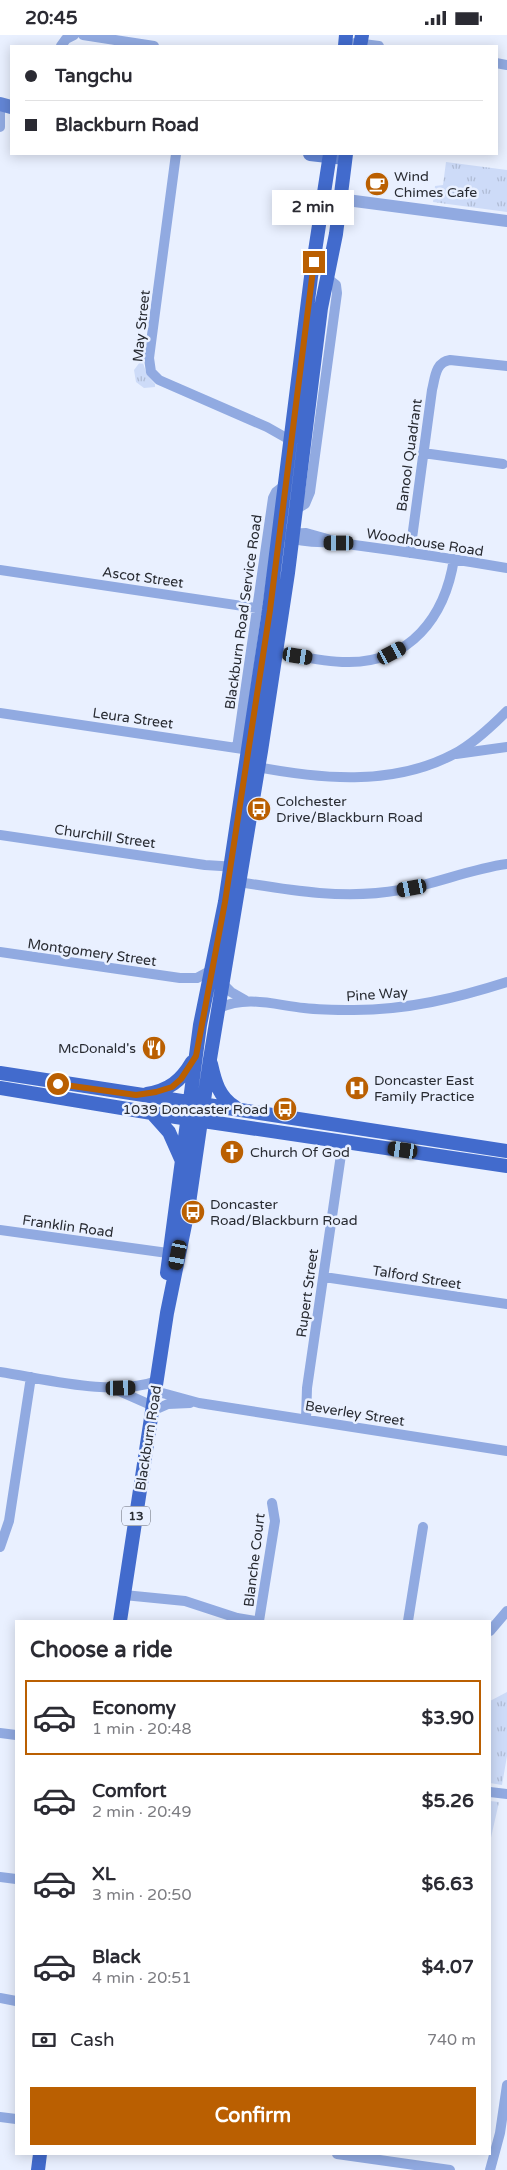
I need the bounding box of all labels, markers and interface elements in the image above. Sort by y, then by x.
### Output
text: 20:45 [25,7,78,29]
text: Tangchu [55,65,132,87]
text: Blackburn Road [55,114,199,136]
place label: Wind Chimes Cafe [394,168,477,201]
cafe icon: Wind Chimes Cafe [364,171,390,197]
callout: 2 min [273,189,355,225]
text: 2 min [292,197,334,217]
route end [303,251,325,273]
street label: May Street [129,288,154,363]
street label: Banool Quadrant [393,397,426,513]
street label: Blackburn Road Service Road [221,513,266,711]
street label: Woodhouse Road [365,525,485,560]
car [324,536,354,551]
street label: Ascot Street [101,563,185,592]
car [375,639,408,667]
car [282,646,313,666]
street label: Leura Street [91,704,175,733]
place label: Colchester Drive/Blackburn Road [276,793,423,826]
bus stop icon: Colchester Drive/Blackburn Road [246,796,272,822]
street label: Churchill Street [53,821,157,852]
car [395,878,428,898]
street label: Montgomery Street [26,935,158,970]
street label: Pine Way [346,984,409,1005]
restaurant icon: McDonald's [141,1035,167,1061]
place label: McDonald's [58,1040,136,1057]
place label: Doncaster East Family Practice [374,1072,475,1105]
route start [47,1073,69,1095]
hospital icon: Doncaster East Family Practice [344,1075,370,1101]
bus stop icon: 1039 Doncaster Road [272,1096,298,1122]
place label: 1039 Doncaster Road [123,1101,268,1118]
church icon: Church Of God [219,1139,245,1165]
car [387,1140,418,1160]
place label: Church Of God [250,1144,350,1161]
place label: Doncaster Road/Blackburn Road [210,1196,358,1229]
bus stop icon: Doncaster Road/Blackburn Road [180,1199,206,1225]
street label: Franklin Road [21,1212,115,1241]
car [167,1239,188,1271]
street label: Rupert Street [293,1247,322,1339]
street label: Talford Street [371,1262,463,1293]
car [105,1380,136,1396]
street label: Blackburn Road [132,1384,165,1492]
street label: Beverley Street [304,1397,407,1430]
road number: 13 [122,1507,150,1525]
street label: Blanche Court [240,1512,269,1608]
text: Choose a ride [30,1637,173,1663]
icon: car [32,1695,77,1740]
text: Economy [92,1697,176,1719]
text: $3.90 [422,1707,474,1729]
text: 1 min · 20:48 [92,1719,191,1739]
icon: car [32,1778,77,1823]
text: Comfort [92,1780,166,1802]
text: $5.26 [422,1790,474,1812]
text: 2 min · 20:49 [92,1802,191,1822]
icon: car [32,1861,77,1906]
text: XL [92,1863,116,1885]
text: $6.63 [422,1873,474,1895]
text: 3 min · 20:50 [92,1885,191,1905]
icon: car [32,1944,77,1989]
text: Black [92,1946,141,1968]
text: $4.07 [422,1956,474,1978]
text: 4 min · 20:51 [92,1968,191,1988]
icon: cash [30,2026,58,2054]
text: Cash [70,2029,115,2051]
text: 740 m [427,2030,476,2050]
button: Confirm [30,2087,476,2145]

